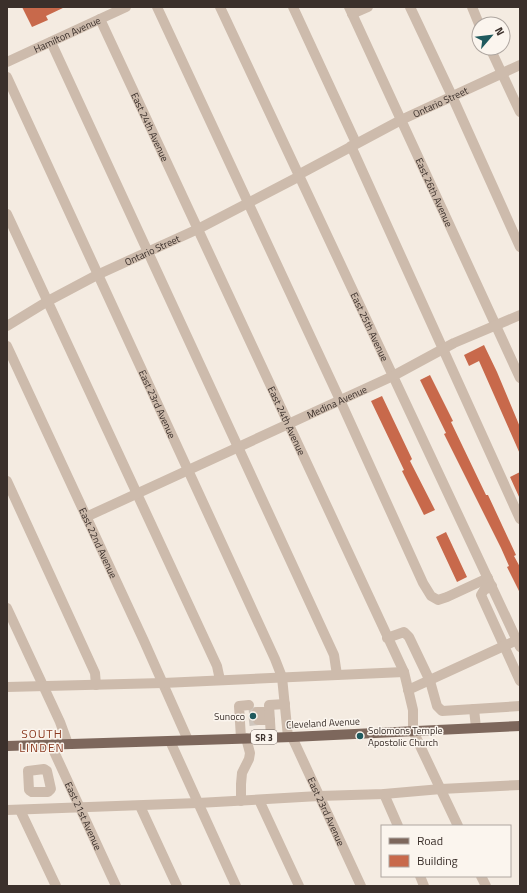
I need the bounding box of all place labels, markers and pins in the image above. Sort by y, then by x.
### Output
place label: Sunoco [214,709,245,724]
marker: Sunoco [248,711,258,721]
place label: Solomons Temple Apostolic Church [368,723,443,750]
marker: Solomons Temple Apostolic Church [355,731,365,741]

